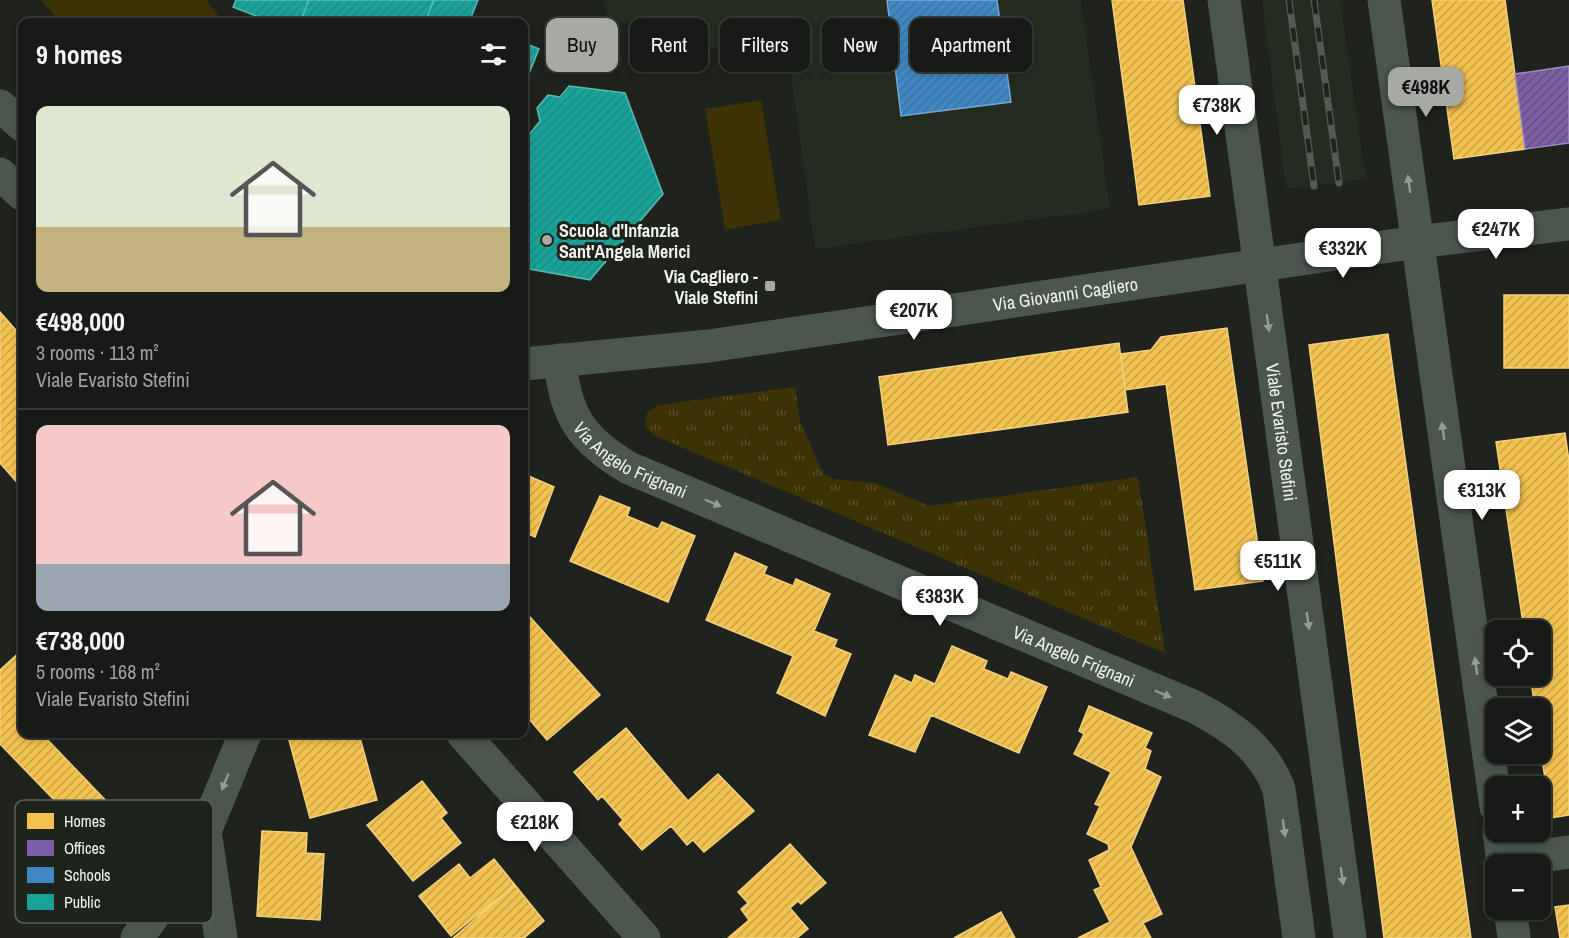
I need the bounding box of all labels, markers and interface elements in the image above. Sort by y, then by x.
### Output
chip: Buy [546,18,618,72]
chip: Rent [630,18,708,72]
chip: Filters [720,18,810,72]
chip: New [822,18,898,72]
chip: Apartment [910,18,1032,72]
text: 9 homes [36,37,123,72]
icon: filters [477,38,510,71]
pin: €498K [1384,67,1468,118]
text: €498K [1402,73,1450,100]
pin: €738K [1175,85,1259,136]
text: €738K [1193,91,1241,118]
icon: home [219,145,327,253]
one-way arrow [1405,175,1414,194]
pin: €247K [1454,209,1538,260]
text: €247K [1472,215,1520,242]
place label: Scuola d'Infanzia Sant'Angela Merici [559,218,690,264]
pin: €332K [1301,228,1385,279]
marker: Scuola d'Infanzia Sant'Angela Merici [540,233,554,247]
text: €332K [1319,234,1367,261]
place label: Via Cagliero - Viale Stefini [664,264,758,310]
street label: Via Giovanni Cagliero [991,271,1139,317]
marker: Via Cagliero - Viale Stefini [763,279,777,293]
pin: €207K [872,290,956,341]
text: €207K [890,296,938,323]
text: €498,000 [36,304,125,339]
one-way arrow [1264,314,1273,333]
text: 3 rooms · 113 m² [36,339,159,366]
street label: Viale Evaristo Stefini [1260,362,1304,502]
text: Viale Evaristo Stefini [36,366,190,393]
street label: Via Angelo Frignani [568,417,691,504]
one-way arrow [1439,422,1448,441]
icon: home [219,464,327,572]
pin: €313K [1440,470,1524,521]
text: €313K [1458,476,1506,503]
one-way arrow [704,498,722,508]
pin: €511K [1236,541,1320,592]
text: €511K [1254,547,1302,574]
pin: €383K [898,576,982,627]
text: €383K [916,582,964,609]
one-way arrow [1303,611,1312,630]
street label: Via Angelo Frignani [1009,619,1139,693]
map controls [1485,620,1551,920]
button: locate [1485,620,1551,686]
text: €738,000 [36,623,125,658]
one-way arrow [1471,656,1480,675]
text: 5 rooms · 168 m² [36,658,160,685]
text: Viale Evaristo Stefini [36,685,190,712]
one-way arrow [1154,690,1172,699]
button: layers [1485,698,1551,764]
one-way arrow [220,774,230,792]
button: + [1485,776,1551,842]
legend [15,800,213,923]
pin: €218K [493,802,577,853]
text: €218K [511,808,559,835]
text: Homes [64,810,106,832]
one-way arrow [1280,818,1289,837]
text: Offices [64,837,105,859]
button: − [1485,854,1551,920]
text: Schools [64,864,111,886]
one-way arrow [1337,867,1346,886]
text: Public [64,891,101,913]

